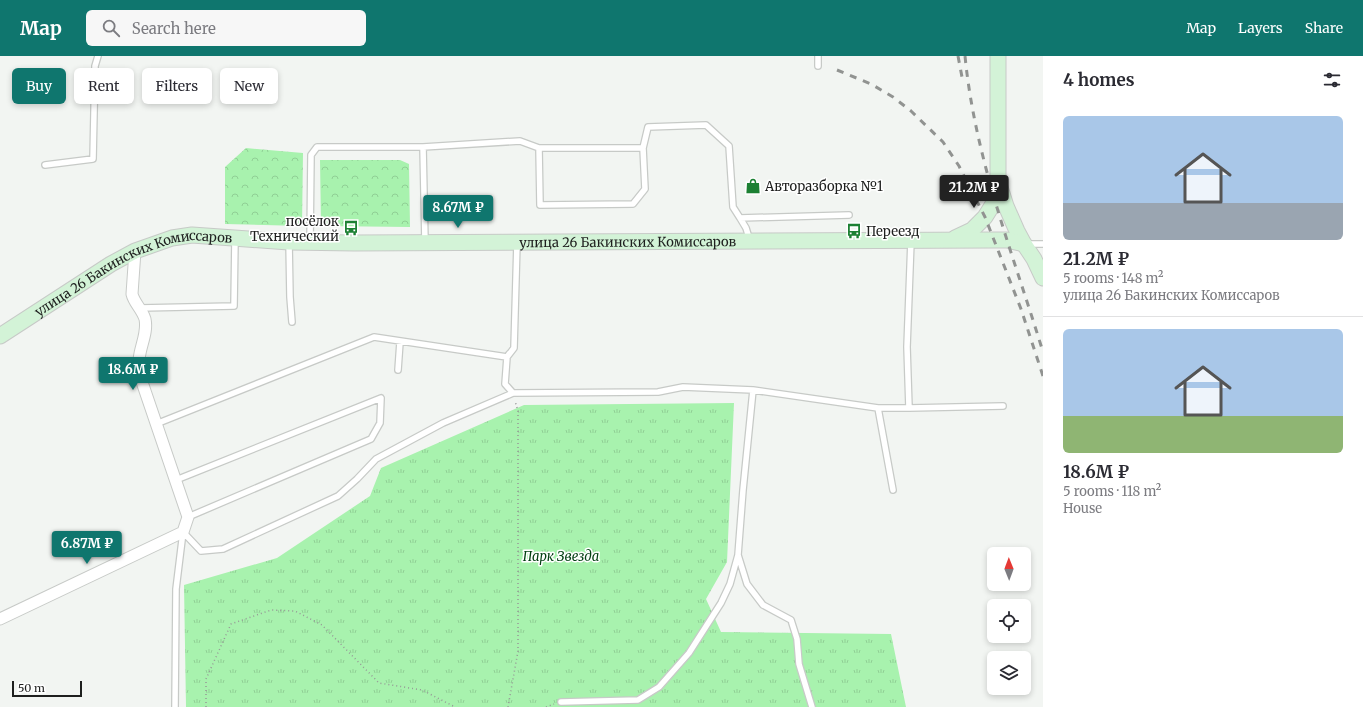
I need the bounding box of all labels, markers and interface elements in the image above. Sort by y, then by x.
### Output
search box [86,10,366,46]
text: Map [20,16,62,40]
icon: search [100,17,122,39]
text: Search here [132,19,216,38]
text: Map [1186,19,1216,37]
text: Layers [1238,19,1283,37]
text: Share [1305,19,1343,37]
chip: Buy [12,68,66,104]
chip: Rent [74,68,134,104]
chip: Filters [142,68,212,104]
chip: New [220,68,278,104]
text: 4 homes [1063,69,1134,91]
icon: filters [1321,69,1343,91]
icon: home [1167,142,1239,214]
pin: 21.2M ₽ [937,175,1011,209]
shop icon: Авторазборка №1 [744,177,762,195]
place label: Авторазборка №1 [764,178,883,195]
text: 21.2M ₽ [949,179,999,196]
pin: 8.67M ₽ [421,195,495,229]
text: 8.67M ₽ [432,199,484,216]
place label: посёлок Технический [250,213,340,245]
bus stop icon: посёлок Технический [342,219,360,237]
bus stop icon: Переезд [845,222,863,240]
place label: Переезд [866,223,920,240]
street label: улица 26 Бакинских Комиссаров [31,227,233,320]
street label: улица 26 Бакинских Комиссаров [519,233,737,251]
text: 21.2M ₽ [1063,248,1129,270]
text: 5 rooms · 148 m² [1063,270,1163,287]
text: улица 26 Бакинских Комиссаров [1063,287,1280,304]
icon: home [1167,355,1239,427]
pin: 18.6M ₽ [96,357,170,391]
text: 18.6M ₽ [108,361,158,378]
text: 18.6M ₽ [1063,461,1129,483]
text: 5 rooms · 118 m² [1063,483,1161,500]
text: House [1063,500,1102,517]
pin: 6.87M ₽ [50,531,124,565]
text: 6.87M ₽ [61,535,113,552]
north arrow [987,547,1031,591]
map controls [987,547,1031,695]
park label: Парк Звезда [523,548,599,565]
button: locate [987,599,1031,643]
button: layers [987,651,1031,695]
scale bar [12,679,82,698]
text: 50 m [18,681,45,695]

